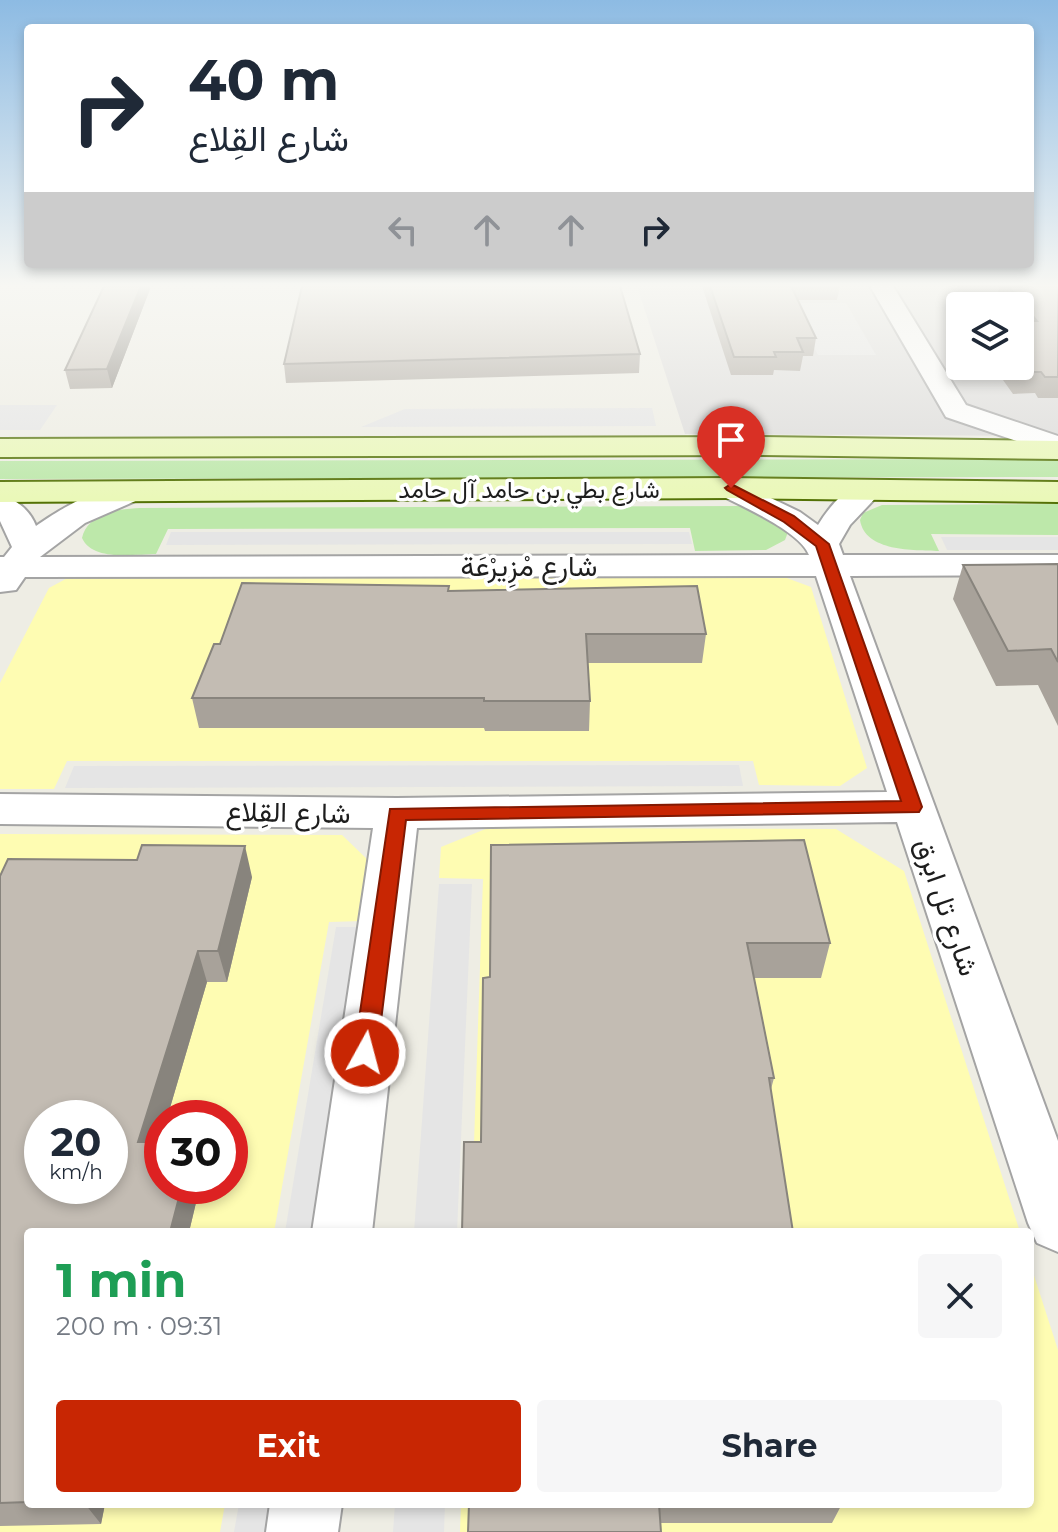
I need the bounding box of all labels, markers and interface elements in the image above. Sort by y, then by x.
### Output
text: 40 m [188,46,339,114]
icon: right [56,56,160,160]
text: شارع القِلاع [188,116,349,160]
icon: left [381,208,425,252]
icon: ahead [465,208,509,252]
icon: ahead [549,208,593,252]
icon: right [633,208,677,252]
map controls [946,292,1034,380]
button: layers [946,292,1034,380]
pin [697,406,765,488]
icon: arrive [709,418,753,462]
street label: شارع بطي بن حامد آل حامد [398,475,660,509]
street label: شارع مْزِيرْعَة [461,549,597,588]
street label: شارع القِلاع [225,794,351,832]
street label: شارع تل ابرق [906,834,986,981]
position arrow [323,1011,407,1095]
speed limit sign: 30 [144,1100,248,1204]
text: 20 [51,1117,101,1166]
text: km/h [49,1160,103,1184]
text: 1 min [56,1251,186,1309]
button: close [918,1254,1002,1338]
text: 200 m · 09:31 [56,1310,222,1342]
button: Exit [56,1400,521,1492]
button: Share [537,1400,1002,1492]

